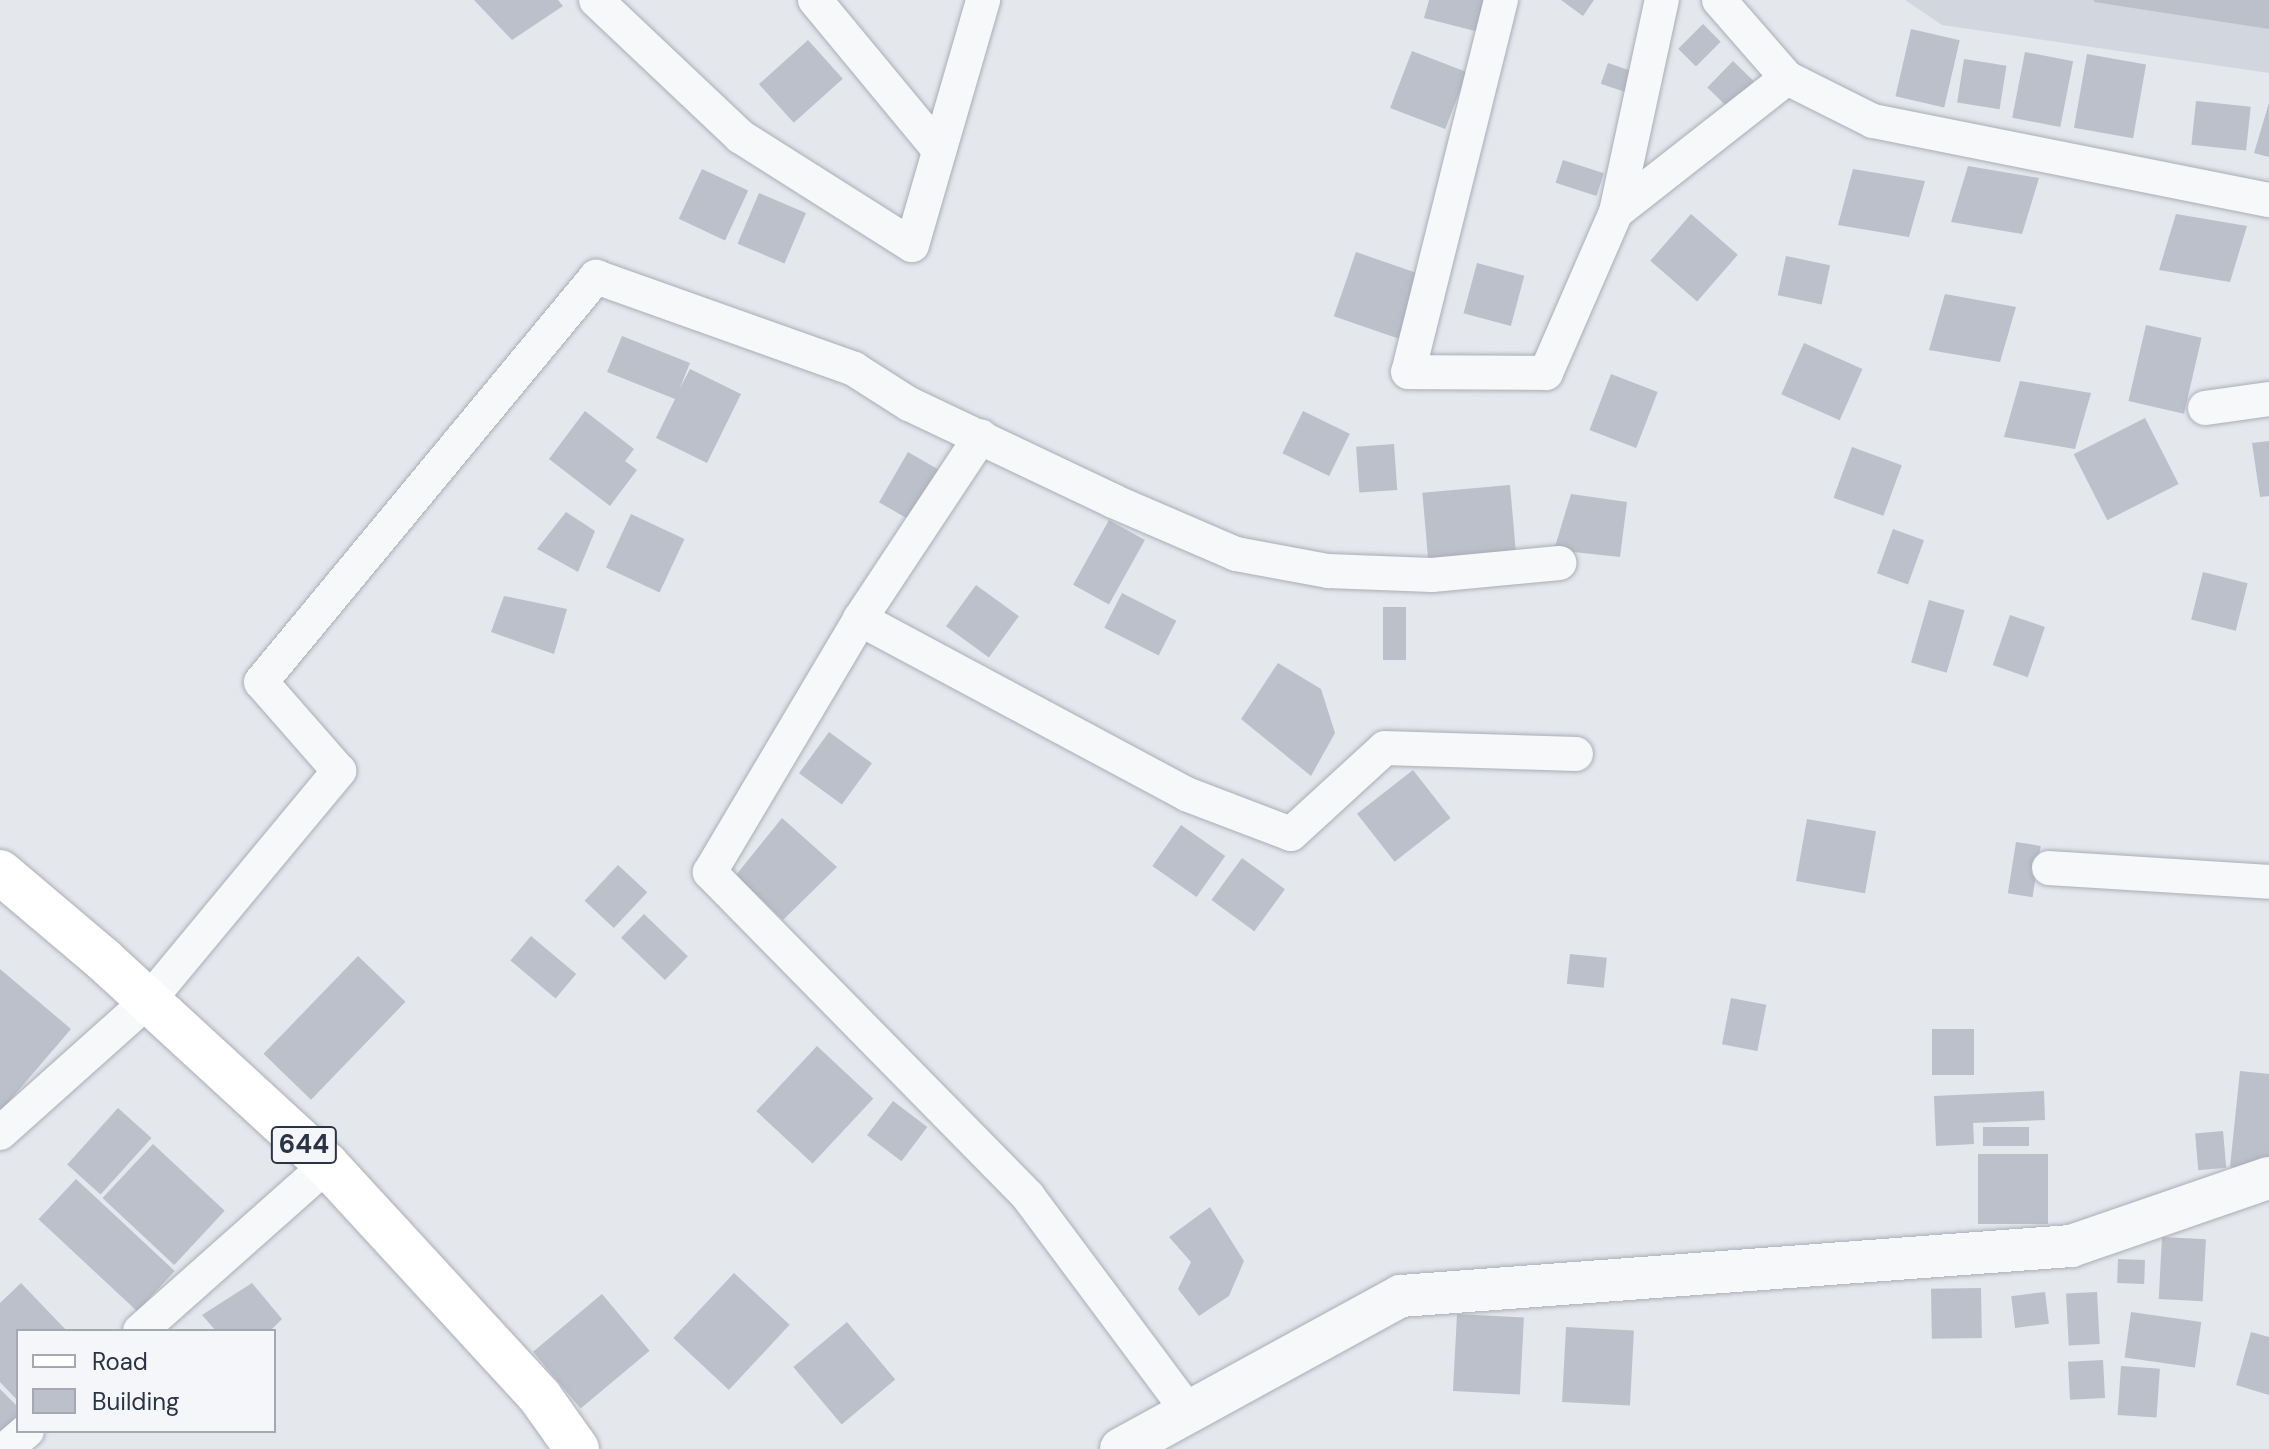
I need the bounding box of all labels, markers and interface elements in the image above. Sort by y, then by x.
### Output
road number: 644 [270,1123,338,1167]
legend [16,1329,276,1433]
text: Road [92,1346,148,1377]
text: Building [92,1386,179,1417]

